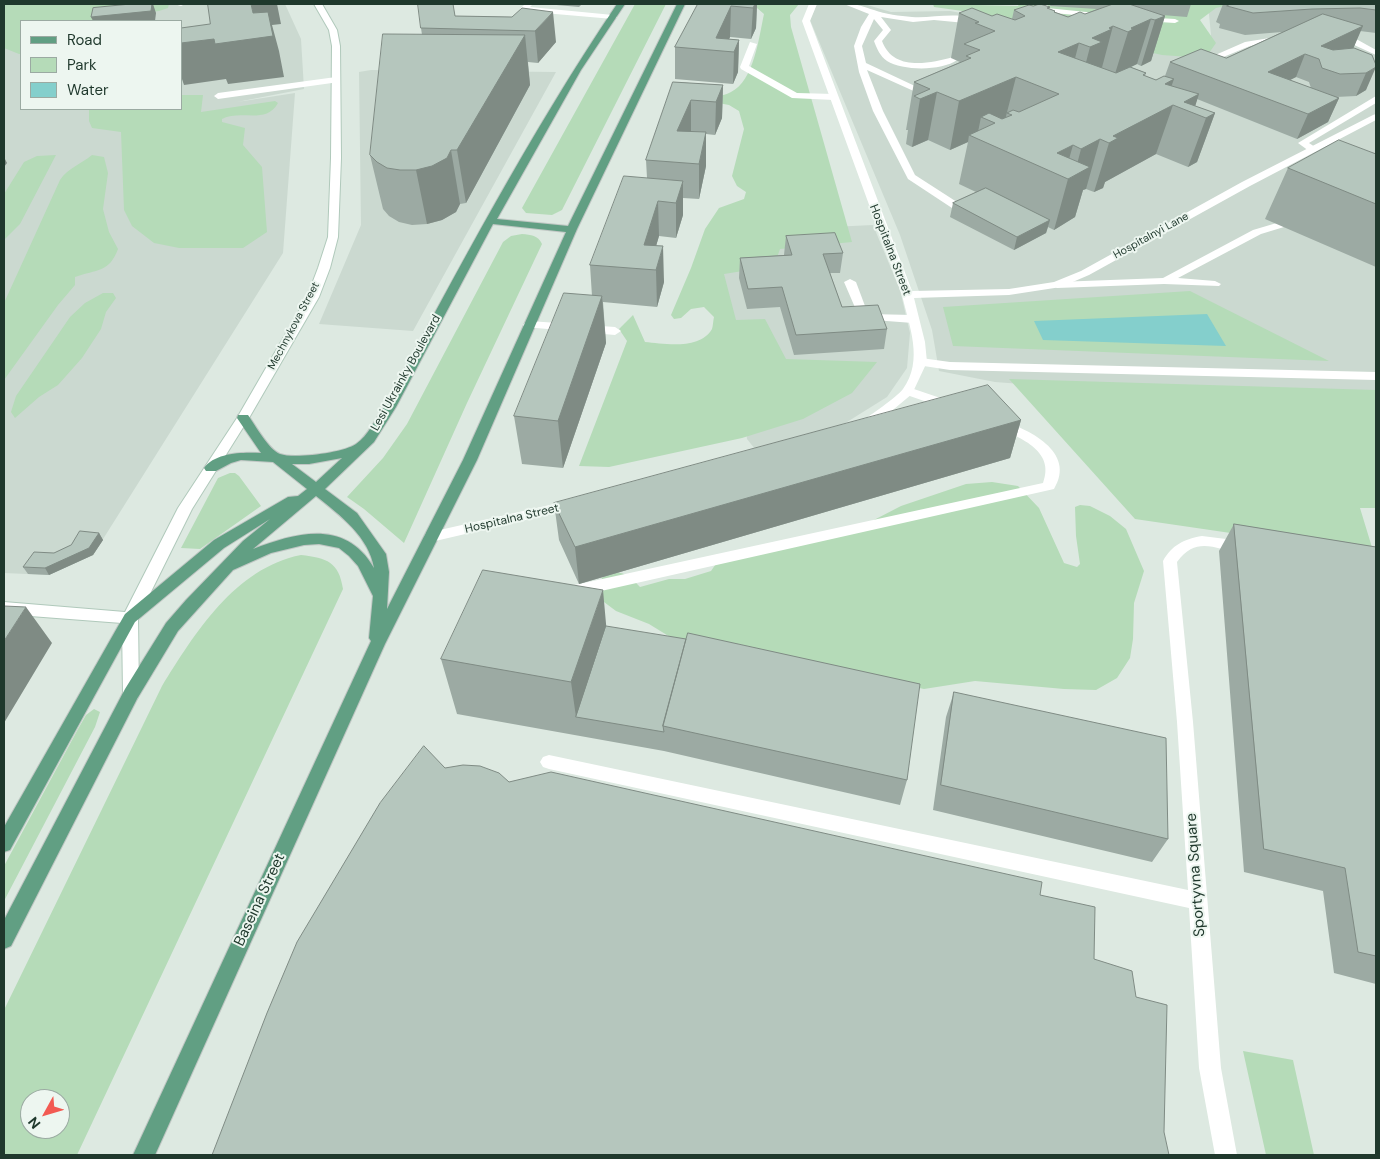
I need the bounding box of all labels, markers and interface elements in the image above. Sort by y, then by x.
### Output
legend [20,20,182,110]
text: Road [67,30,102,50]
text: Park [67,55,97,75]
text: Water [67,80,108,100]
street label: Hospitalna Street [866,203,914,297]
street label: Hospitalnyi Lane [1111,210,1191,262]
street label: Mechnykova Street [265,280,323,372]
street label: Lesi Ukrainky Boulevard [368,313,444,433]
street label: Hospitalna Street [463,501,561,537]
street label: Sportyvna Square [1183,812,1209,938]
street label: Baseina Street [231,851,289,949]
north arrow [20,1089,70,1139]
text: N [24,1113,44,1132]

